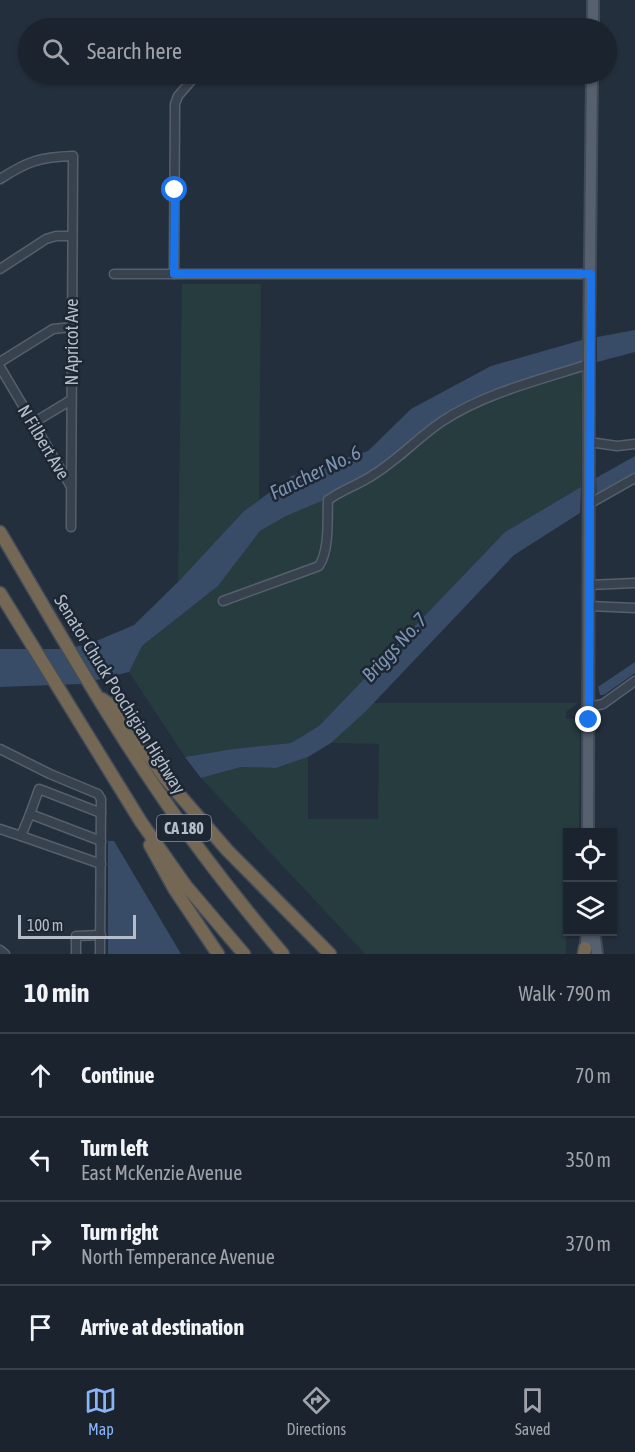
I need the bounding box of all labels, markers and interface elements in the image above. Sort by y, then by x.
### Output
search box [18,18,617,84]
icon: search [39,35,72,68]
text: Search here [87,38,182,64]
route start [161,176,187,202]
street label: N Apricot Ave [61,299,82,385]
street label: N Filbert Ave [14,401,74,483]
water label: Fancher No. 6 [266,440,364,504]
street label: Senator Chuck Poochigian Highway [50,591,190,797]
water label: Briggs No. 7 [357,608,432,686]
route end [575,706,601,732]
road number: CA 180 [157,815,211,841]
map controls [563,828,617,936]
button: locate [563,828,617,882]
button: layers [563,882,617,936]
scale bar [18,912,136,940]
text: 100 m [27,916,63,934]
text: 10 min [24,978,89,1008]
text: Walk · 790 m [519,982,611,1005]
icon: ahead [24,1059,57,1092]
text: Continue [81,1062,155,1088]
text: 70 m [575,1064,611,1087]
text: Turn left [81,1135,148,1161]
icon: left [24,1143,57,1176]
text: 350 m [566,1148,611,1171]
text: East McKenzie Avenue [81,1161,242,1184]
text: Turn right [81,1219,158,1245]
icon: right [24,1227,57,1260]
text: 370 m [566,1232,611,1255]
text: North Temperance Avenue [81,1245,275,1268]
icon: arrive [24,1311,57,1344]
text: Arrive at destination [81,1314,244,1340]
tab: Map [84,1384,117,1438]
tab: Directions [286,1384,346,1438]
tab: Saved [515,1384,550,1438]

